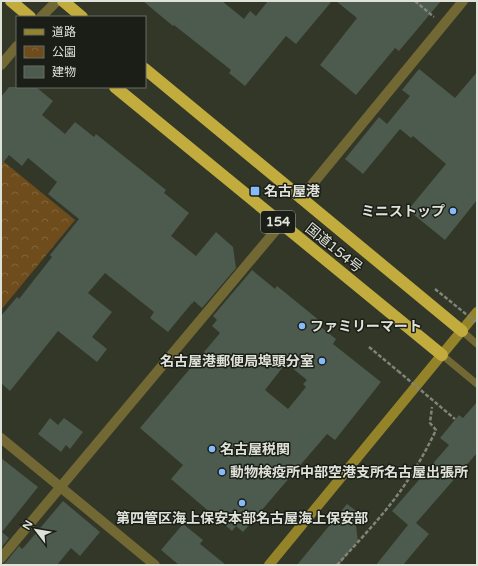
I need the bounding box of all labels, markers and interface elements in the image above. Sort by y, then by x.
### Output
legend [16,16,146,88]
text: 道路 [52,25,76,39]
text: 公園 [52,45,76,59]
text: 建物 [52,65,76,79]
place label: 名古屋港 [264,183,320,200]
marker: 名古屋港 [249,185,261,197]
place label: ミニストップ [361,203,445,220]
marker: ミニストップ [448,206,458,216]
road number: 154 [261,211,295,233]
street label: 国道154号 [302,220,366,276]
place label: ファミリーマート [310,318,422,335]
marker: ファミリーマート [297,321,307,331]
place label: 名古屋港郵便局埠頭分室 [160,353,314,370]
marker: 名古屋港郵便局埠頭分室 [317,356,327,366]
place label: 名古屋税関 [220,441,290,458]
marker: 名古屋税関 [207,444,217,454]
place label: 動物検疫所中部空港支所名古屋出張所 [230,464,468,481]
marker: 動物検疫所中部空港支所名古屋出張所 [217,467,227,477]
marker: 第四管区海上保安本部名古屋海上保安部 [237,498,247,508]
north arrow [16,510,56,550]
place label: 第四管区海上保安本部名古屋海上保安部 [116,510,368,527]
text: N [20,518,36,532]

